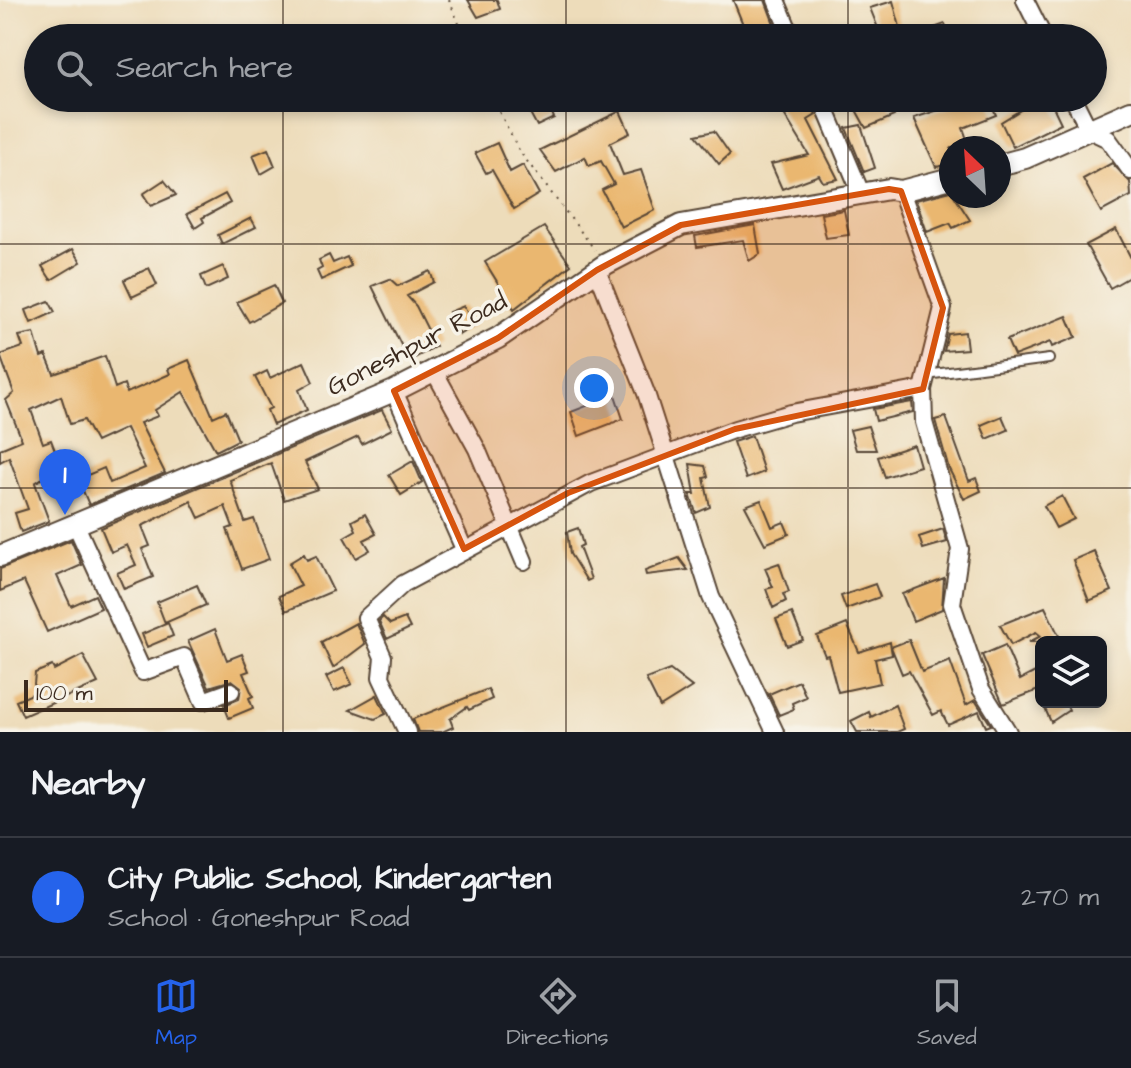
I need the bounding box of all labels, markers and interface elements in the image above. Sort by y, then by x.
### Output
search box [24,24,1107,112]
icon: search [52,46,96,90]
text: Search here [116,47,293,89]
north arrow [939,136,1011,208]
street label: Goneshpur Road [321,283,513,405]
your location [574,368,614,408]
pin: 1 [39,449,91,515]
map controls [1035,636,1107,708]
button: layers [1035,636,1107,708]
scale bar [24,676,228,712]
text: 100 m [36,678,93,709]
text: Nearby [32,760,146,808]
text: City Public School, Kindergarten [108,858,551,900]
text: 1 [56,879,60,915]
text: 270 m [1021,879,1099,915]
text: School · Goneshpur Road [108,900,410,936]
tab: Map [154,974,198,1053]
tab: Directions [506,974,609,1053]
tab: Saved [917,974,977,1053]

